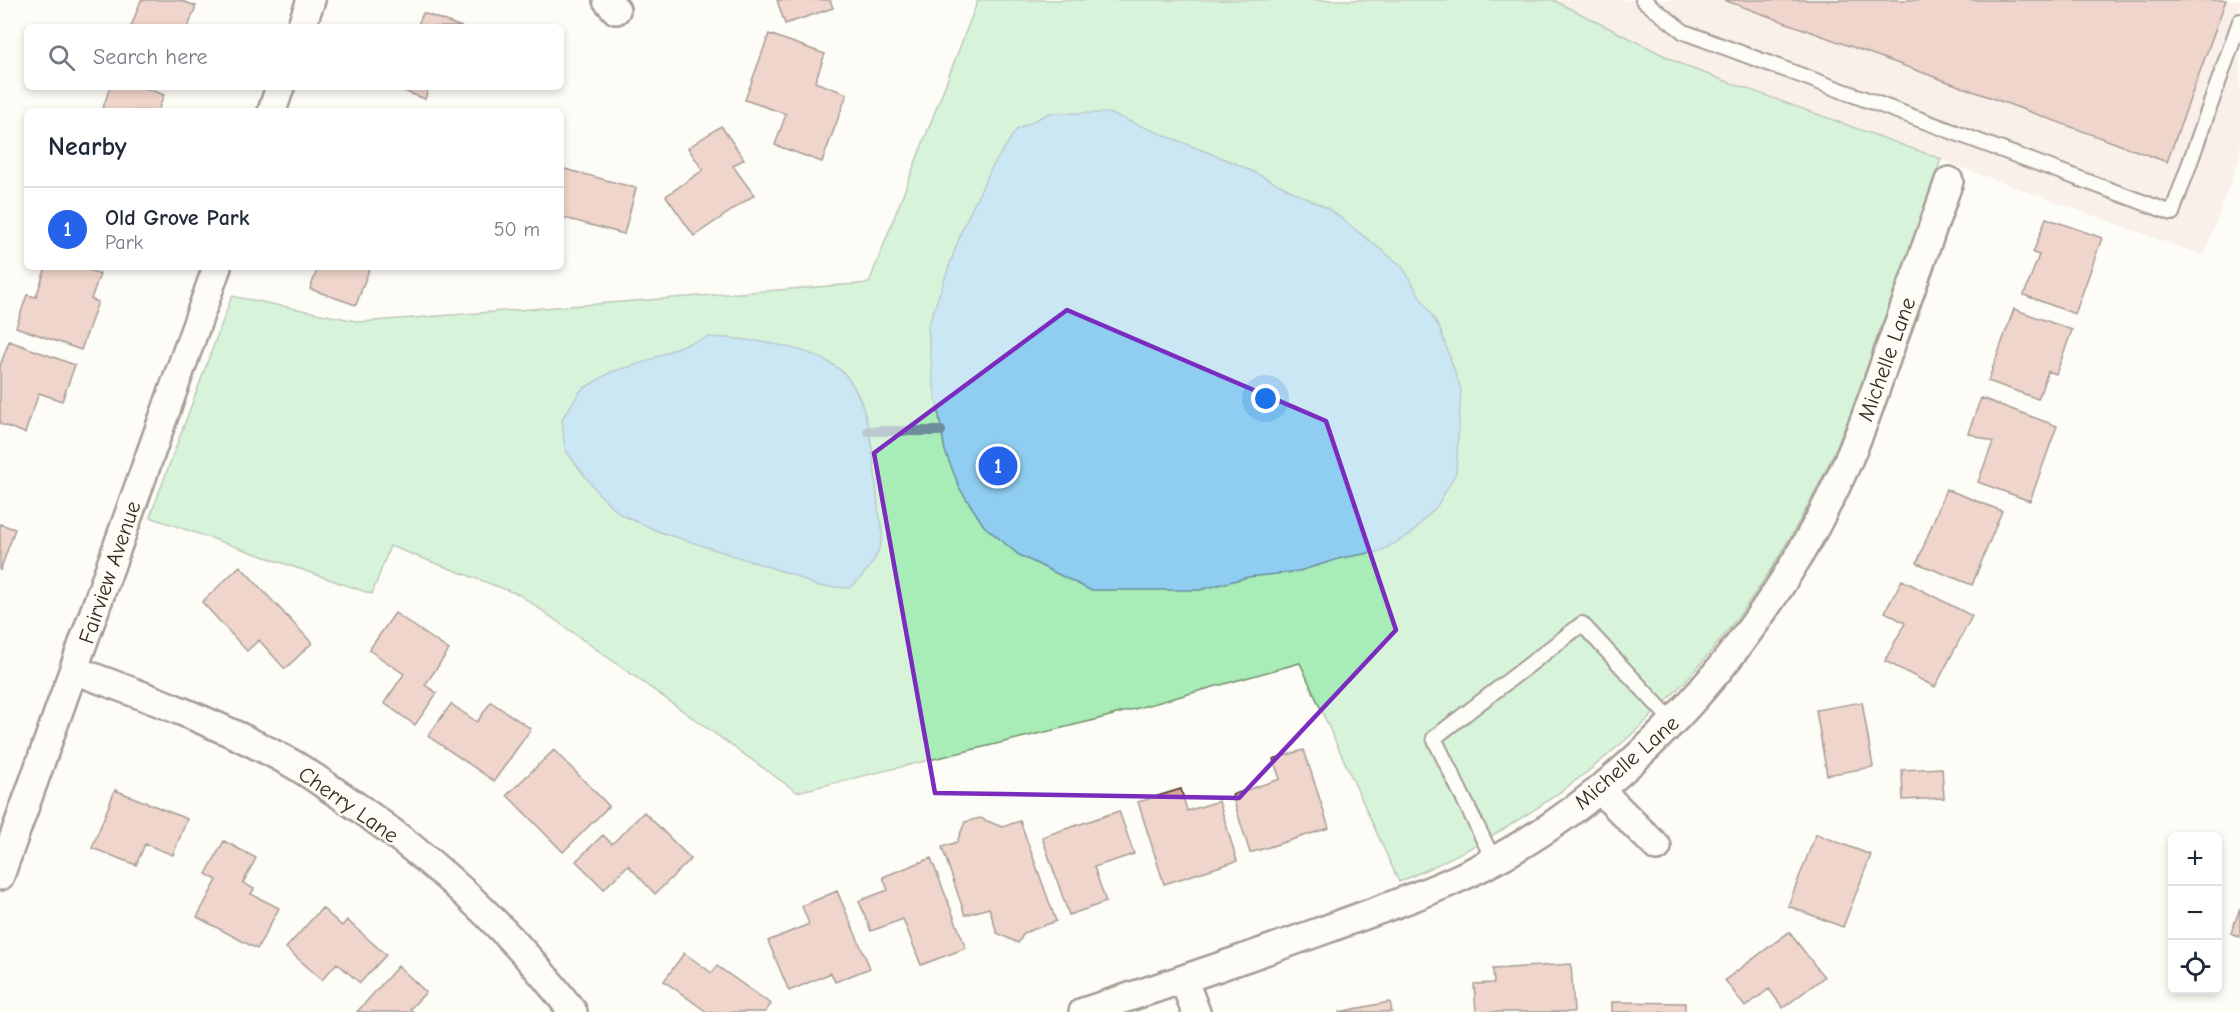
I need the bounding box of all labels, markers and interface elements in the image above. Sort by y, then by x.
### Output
search box [24,24,564,90]
icon: search [45,41,78,74]
text: Search here [93,44,208,70]
text: Nearby [48,132,127,162]
text: Old Grove Park [105,205,249,231]
text: 1 [64,218,71,241]
text: 50 m [494,218,540,241]
text: Park [105,231,143,254]
street label: Michelle Lane [1852,294,1921,425]
your location [1251,384,1280,413]
pin: 1 [978,444,1018,488]
street label: Fairview Avenue [73,498,147,647]
street label: Michelle Lane [1569,710,1684,815]
street label: Cherry Lane [293,761,403,849]
map controls [2168,832,2222,994]
button: + [2168,832,2222,886]
button: − [2168,886,2222,940]
button: locate [2168,940,2222,994]

